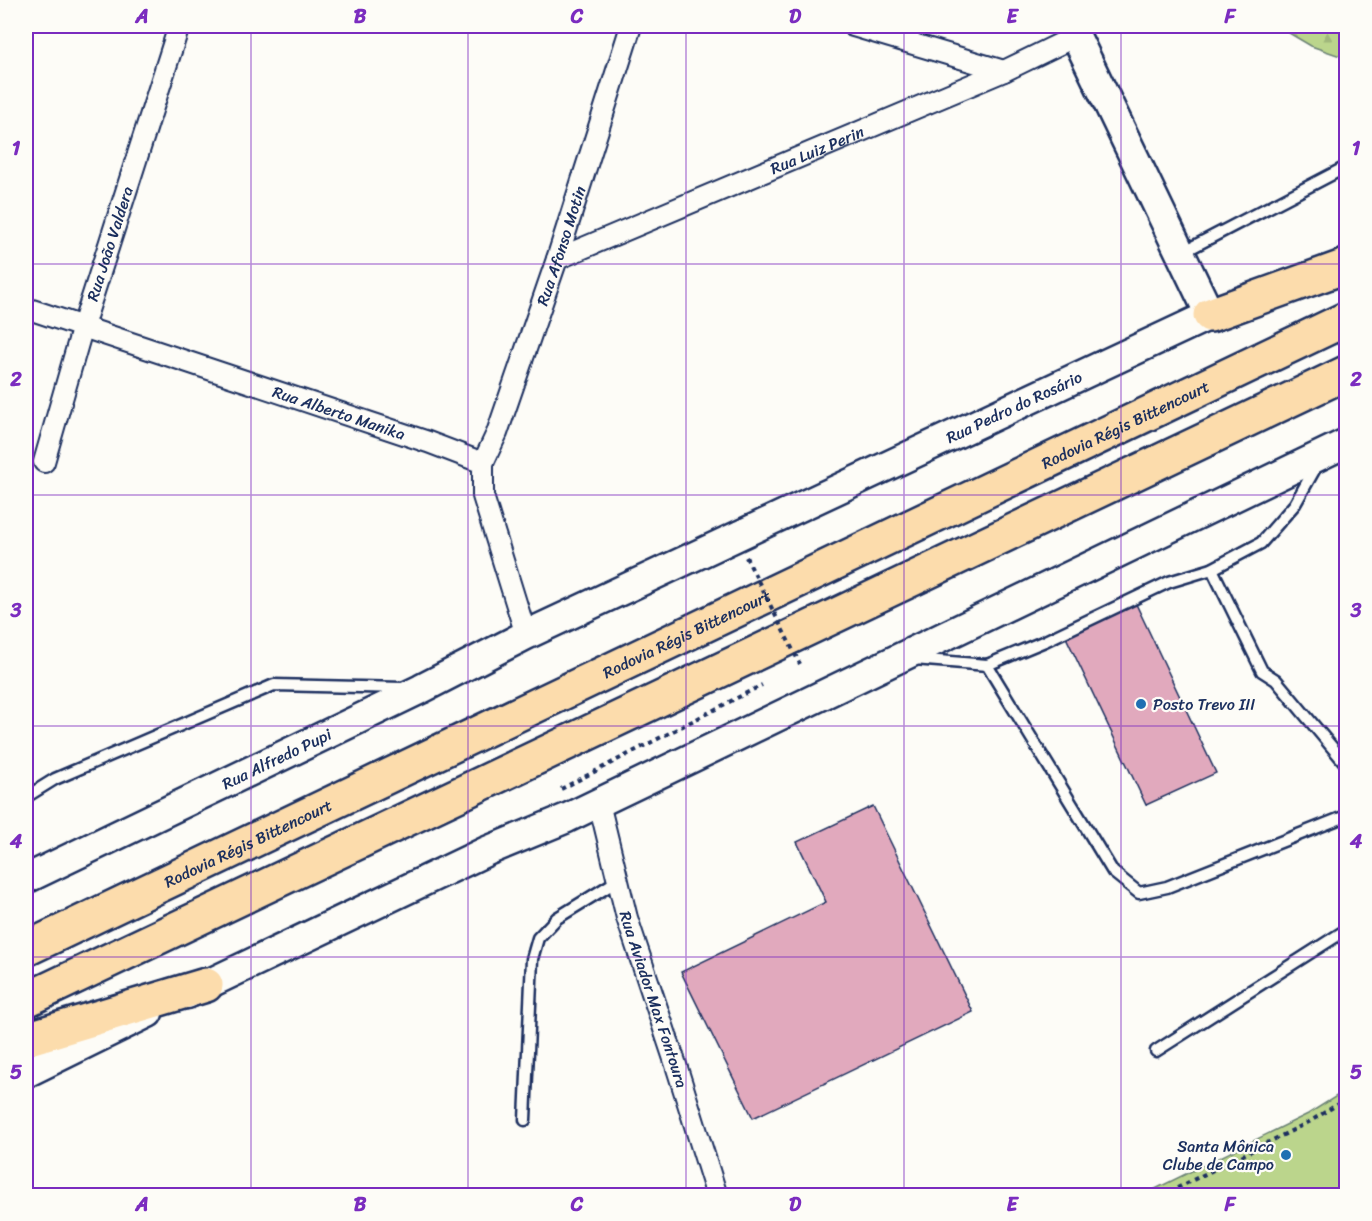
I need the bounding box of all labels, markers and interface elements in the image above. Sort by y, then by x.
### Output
text: A [134,0,149,34]
text: B [354,0,367,34]
text: C [570,0,584,34]
text: D [789,0,802,34]
text: E [1006,0,1019,34]
text: F [1224,0,1237,34]
street label: Rua Luiz Perin [766,117,869,183]
text: 1 [12,131,21,166]
text: 1 [1352,131,1361,166]
street label: Rua Afonso Motin [528,182,594,310]
street label: Rua João Valdera [78,183,142,305]
text: 2 [9,362,22,397]
text: 2 [1349,362,1362,397]
street label: Rua Pedro do Rosário [941,363,1087,452]
street label: Rodovia Régis Bittencourt [1036,372,1215,477]
street label: Rua Alberto Manika [269,377,409,448]
street label: Rodovia Régis Bittencourt [598,582,776,687]
text: 3 [10,593,22,628]
text: 3 [1350,593,1362,628]
place label: Posto Trevo III [1153,690,1255,719]
marker: Posto Trevo III [1134,697,1148,711]
street label: Rua Alfredo Pupi [217,720,337,798]
street label: Rodovia Régis Bittencourt [159,791,337,896]
text: 4 [9,824,23,859]
text: 4 [1349,824,1363,859]
street label: Rua Aviador Max Fontoura [611,908,696,1092]
text: 5 [10,1055,22,1090]
text: 5 [1350,1055,1362,1090]
place label: Santa Mônica Clube de Campo [1163,1132,1274,1179]
marker: Santa Mônica Clube de Campo [1279,1148,1293,1162]
text: A [134,1187,149,1221]
text: B [354,1187,367,1221]
text: C [570,1187,584,1221]
text: D [789,1187,802,1221]
text: E [1006,1187,1019,1221]
text: F [1224,1187,1237,1221]

